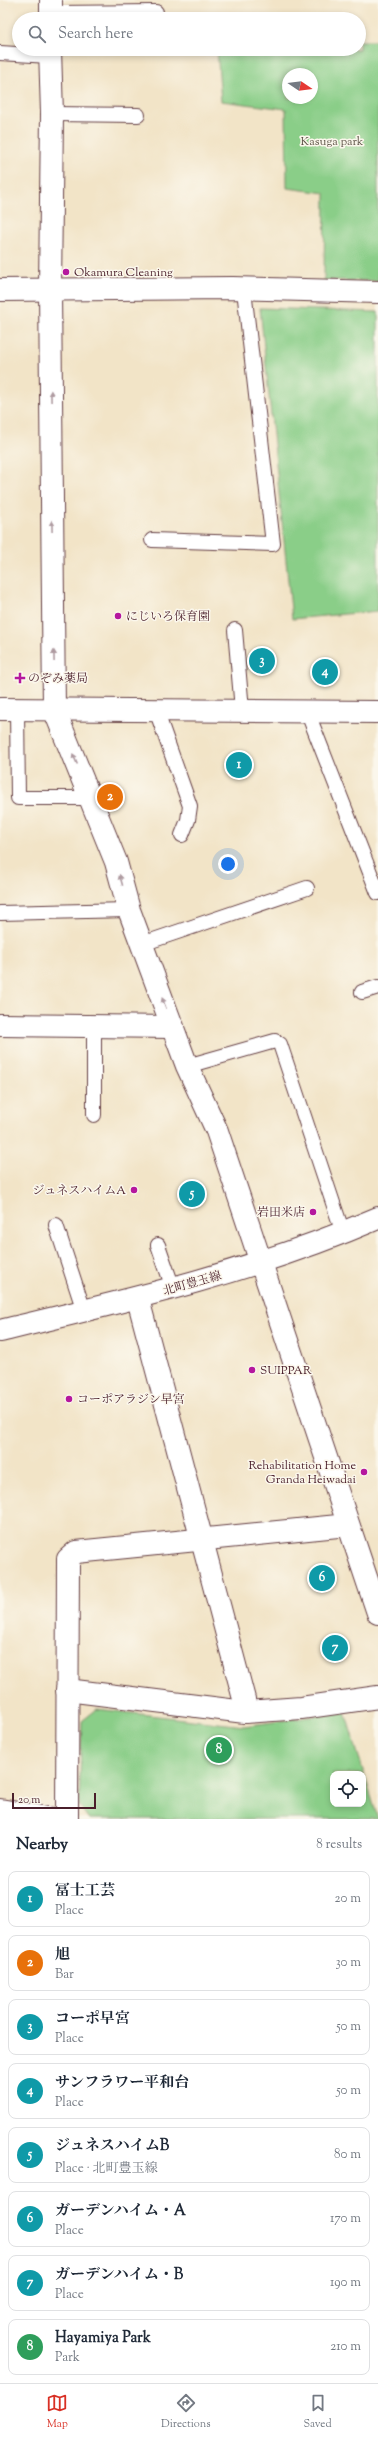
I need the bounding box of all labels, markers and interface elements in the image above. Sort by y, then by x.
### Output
search box [12,12,366,56]
icon: search [26,23,48,45]
text: Search here [58,24,133,45]
north arrow [282,68,318,104]
park label: Kasuga park [301,133,364,151]
place label: Okamura Cleaning [74,264,173,282]
marker: Okamura Cleaning [61,267,71,277]
one-way arrow [48,389,54,402]
one-way arrow [49,519,55,532]
place label: にじいろ保育園 [126,608,210,626]
marker: にじいろ保育園 [113,611,123,621]
pin: 3 [249,646,275,676]
one-way arrow [51,649,57,662]
pin: 4 [312,657,338,687]
place label: のぞみ薬局 [28,670,88,688]
marker: のぞみ薬局 [15,673,25,683]
pin: 1 [226,750,252,780]
one-way arrow [72,752,78,764]
pin: 2 [97,782,123,812]
your location [218,854,238,874]
one-way arrow [118,874,124,886]
one-way arrow [160,997,166,1009]
pin: 5 [179,1179,205,1209]
place label: ジュネスハイムA [32,1182,126,1200]
marker: ジュネスハイムA [129,1185,139,1195]
place label: 岩田米店 [257,1204,305,1222]
marker: 岩田米店 [308,1207,318,1217]
street label: 北町豊玉線 [161,1267,224,1301]
place label: SUIPPAR [260,1362,312,1380]
marker: SUIPPAR [247,1365,257,1375]
place label: コーポアラジン早宮 [77,1391,185,1409]
marker: コーポアラジン早宮 [64,1394,74,1404]
place label: Rehabilitation Home Granda Heiwadai [248,1457,357,1489]
marker: Rehabilitation Home Granda Heiwadai [359,1467,369,1477]
pin: 6 [309,1563,335,1593]
pin: 7 [322,1633,348,1663]
pin: 8 [206,1735,232,1765]
map controls [330,1771,366,1807]
button: locate [330,1771,366,1807]
scale bar [12,1791,96,1810]
text: 20 m [18,1792,40,1808]
text: Nearby [16,1833,68,1857]
text: 8 results [316,1836,362,1854]
text: 冨士工芸 [55,1881,115,1902]
text: 1 [28,1890,32,1908]
text: 20 m [335,1890,361,1908]
text: Place [55,1902,84,1920]
text: 旭 [55,1945,70,1966]
text: 2 [27,1954,33,1972]
text: 30 m [335,1954,361,1972]
text: Bar [55,1966,74,1984]
text: コーポ早宮 [55,2009,130,2030]
text: 3 [27,2018,33,2036]
text: 50 m [336,2018,361,2036]
text: Place [55,2030,84,2048]
text: サンフラワー平和台 [55,2073,189,2094]
text: 4 [27,2082,33,2100]
text: 50 m [336,2082,361,2100]
text: Place [55,2094,84,2112]
text: ジュネスハイムB [55,2136,169,2157]
text: 5 [28,2146,32,2164]
text: 80 m [334,2146,361,2164]
text: Place · 北町豊玉線 [55,2160,158,2178]
text: ガーデンハイム・A [55,2201,186,2222]
text: 6 [27,2210,33,2228]
text: 170 m [330,2210,361,2228]
text: Place [55,2222,84,2240]
text: ガーデンハイム・B [55,2265,183,2286]
text: 7 [27,2274,33,2292]
text: 190 m [330,2274,361,2292]
text: Place [55,2286,84,2304]
text: Hayamiya Park [55,2328,151,2349]
text: 8 [27,2338,33,2356]
text: 210 m [330,2338,361,2356]
text: Park [55,2349,80,2367]
tab: Map [46,2392,68,2432]
tab: Directions [161,2392,211,2432]
tab: Saved [303,2392,332,2432]

